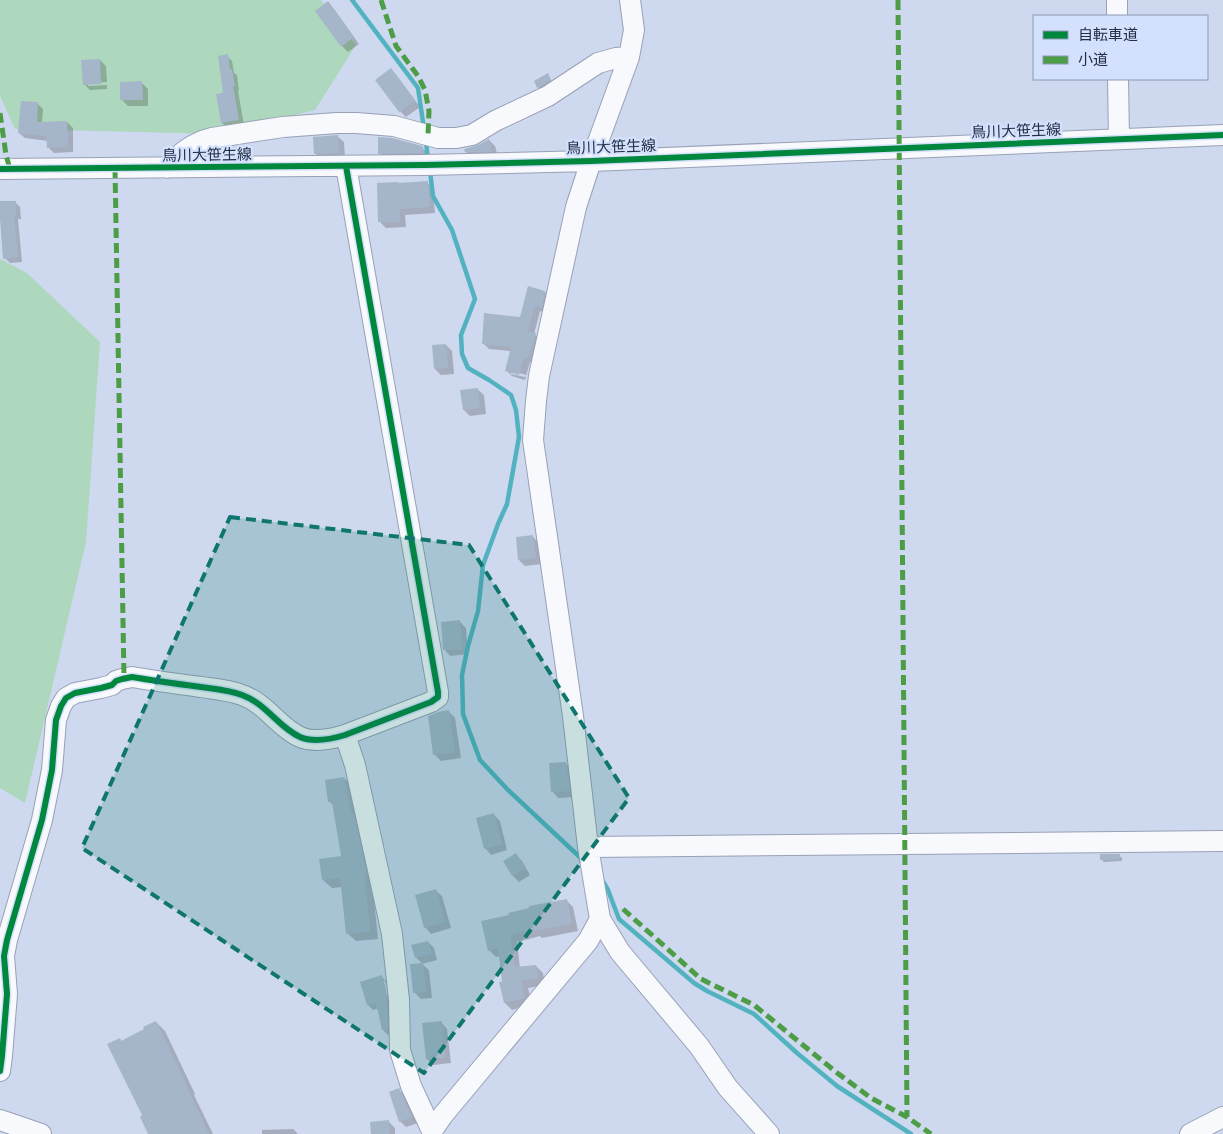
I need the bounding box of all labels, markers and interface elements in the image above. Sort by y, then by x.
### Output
legend [1033,15,1208,80]
text: 自転車道 [1078,24,1138,47]
text: 小道 [1078,49,1108,72]
street label: 鳥川大笹生線 [971,118,1061,145]
street label: 鳥川大笹生線 [566,134,656,161]
street label: 鳥川大笹生線 [162,143,252,168]

